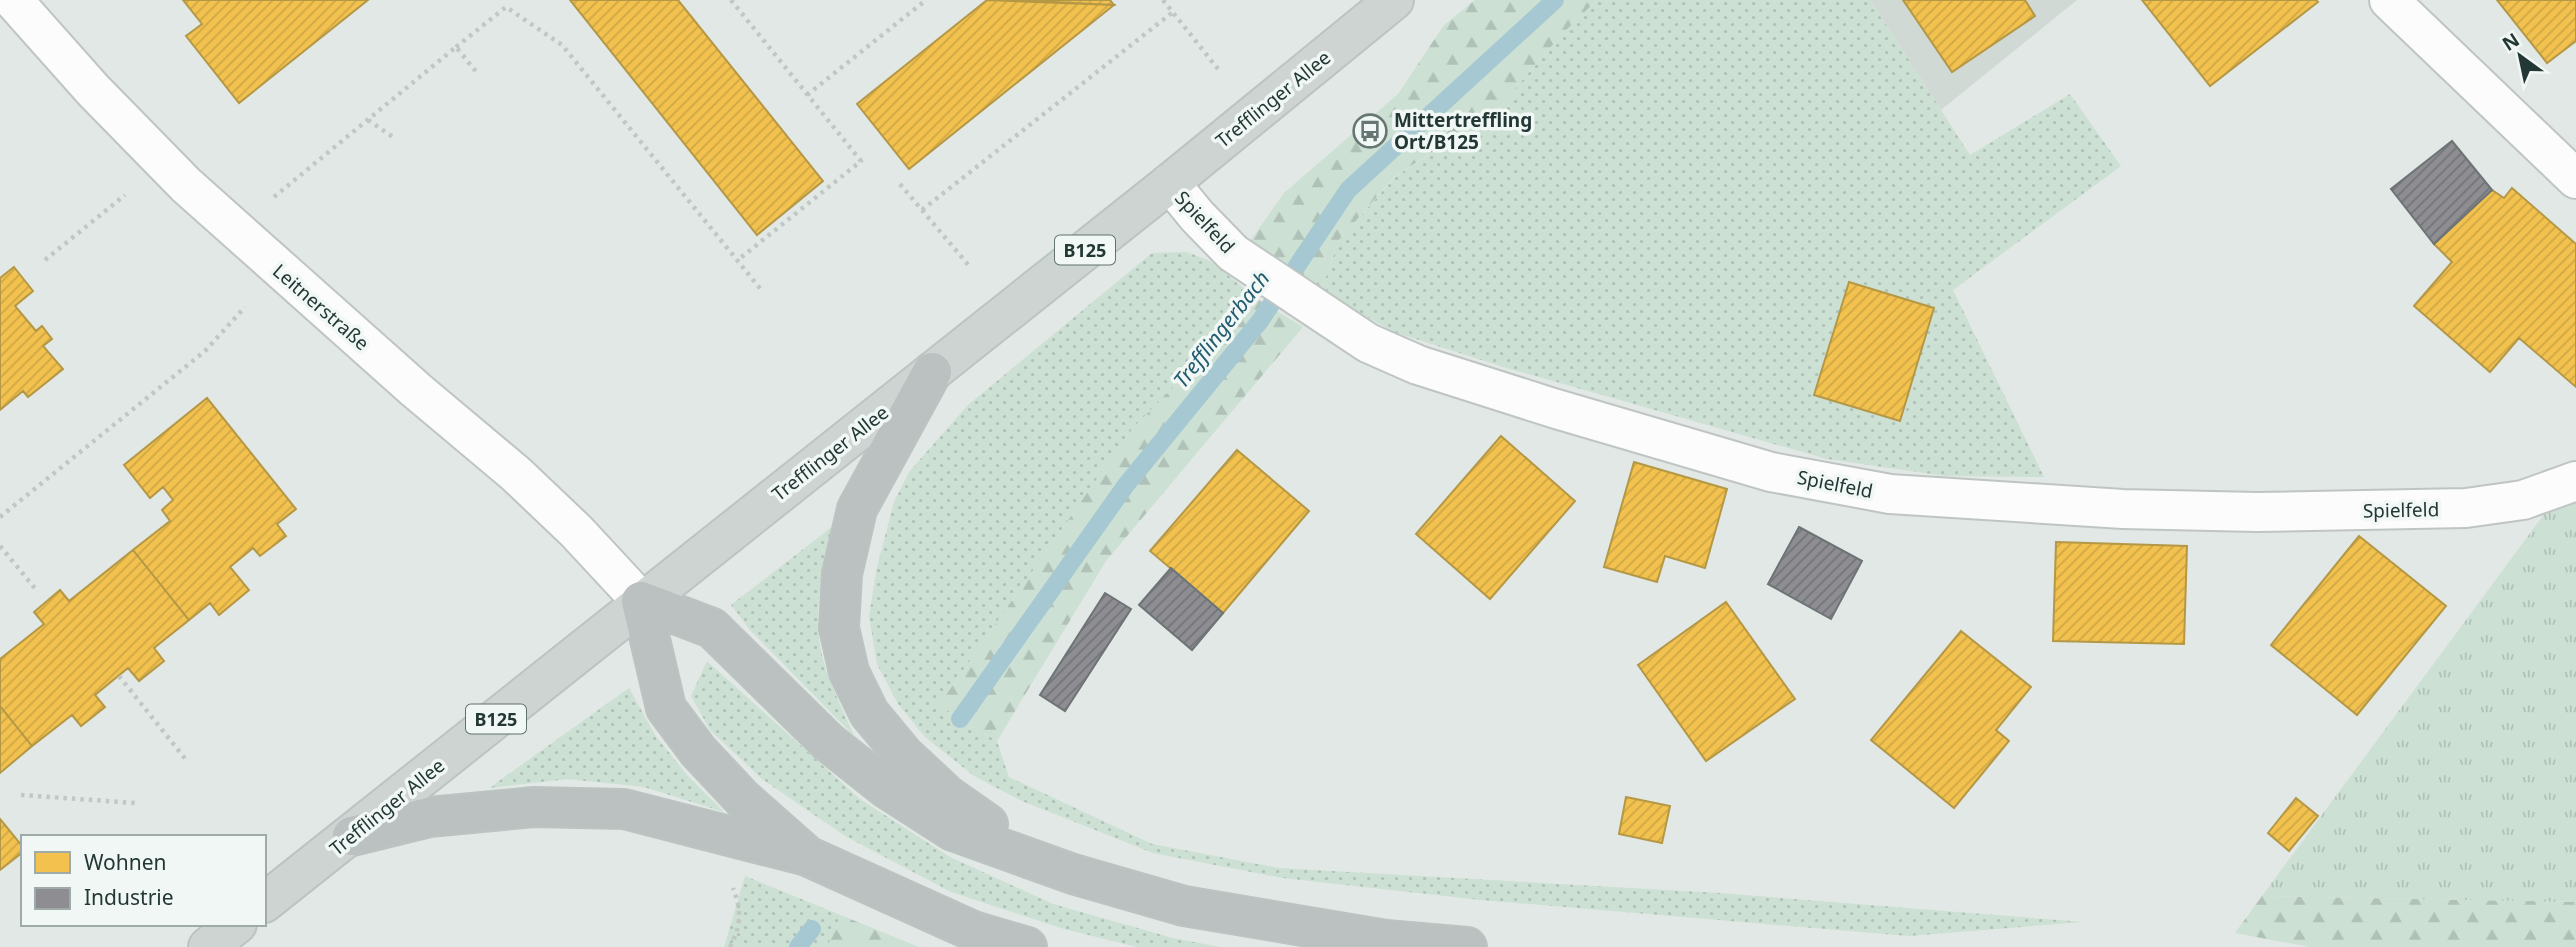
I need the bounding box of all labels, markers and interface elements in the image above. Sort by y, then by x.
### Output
north arrow [2485,21,2555,91]
text: N [2497,27,2524,57]
street label: Trefflinger Allee [1210,45,1336,153]
place label: Mittertreffling Ort/B125 [1394,107,1532,155]
bus stop icon: Mittertreffling Ort/B125 [1351,112,1389,150]
street label: Spielfeld [1169,185,1241,259]
road number: B125 [1055,236,1115,264]
street label: Leitnerstraße [267,258,375,356]
water label: Trefflingerbach [1167,265,1275,393]
street label: Trefflinger Allee [766,399,894,507]
street label: Spielfeld [1795,464,1875,504]
street label: Spielfeld [2363,496,2439,524]
road number: B125 [466,704,526,734]
street label: Trefflinger Allee [324,753,450,861]
legend [21,835,266,926]
text: Wohnen [84,848,167,876]
text: Industrie [84,883,174,911]

